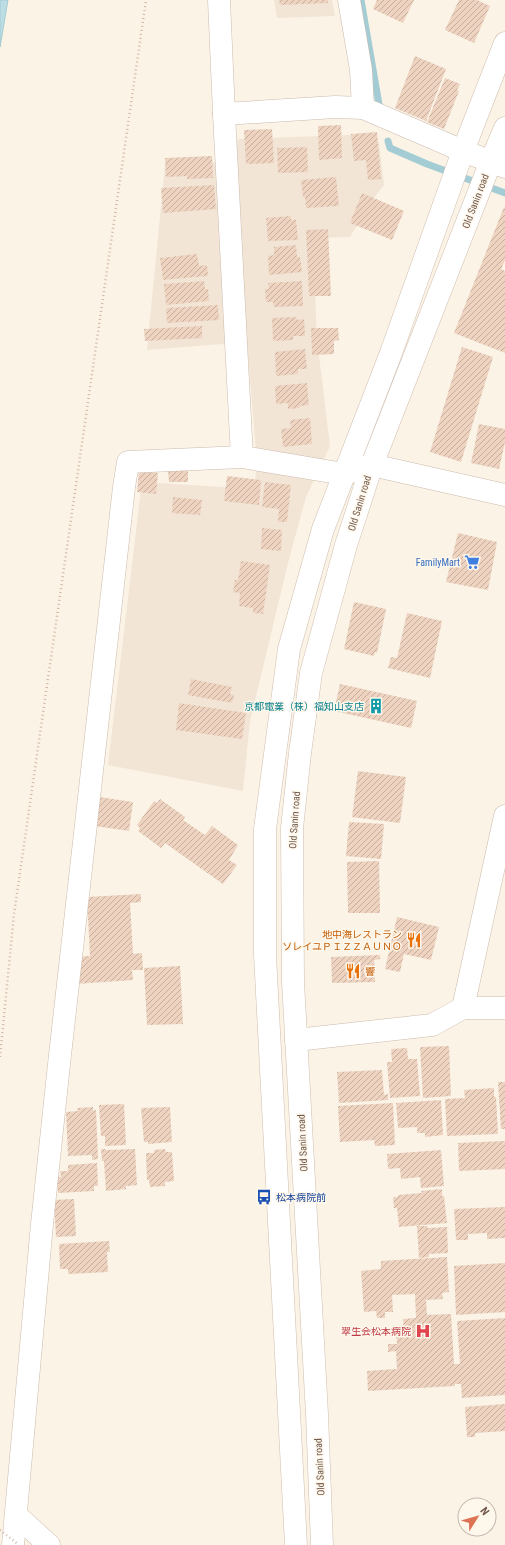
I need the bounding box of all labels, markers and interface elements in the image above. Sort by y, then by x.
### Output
street label: Old Sanin road [460,172,491,230]
street label: Old Sanin road [346,474,373,532]
supermarket icon: FamilyMart [463,553,481,571]
place label: FamilyMart [416,557,460,568]
building icon: 京都電業（株）福知山支店 [367,697,385,715]
place label: 京都電業（株）福知山支店 [244,701,364,712]
street label: Old Sanin road [287,791,302,849]
place label: 地中海レストラン ソレイユＰＩＺＺＡＵＮＯ [282,929,402,952]
restaurant icon: 地中海レストラン ソレイユＰＩＺＺＡＵＮＯ [405,931,423,949]
restaurant icon: 響 [344,962,362,980]
place label: 響 [365,966,375,977]
street label: Old Sanin road [295,1114,309,1172]
bus stop icon: 松本病院前 [255,1188,273,1206]
place label: 松本病院前 [276,1192,326,1203]
hospital icon: 翠生会松本病院 [414,1322,432,1340]
place label: 翠生会松本病院 [341,1326,411,1337]
street label: Old Sanin road [312,1438,326,1496]
north arrow [457,1497,497,1537]
text: N [477,1505,492,1518]

